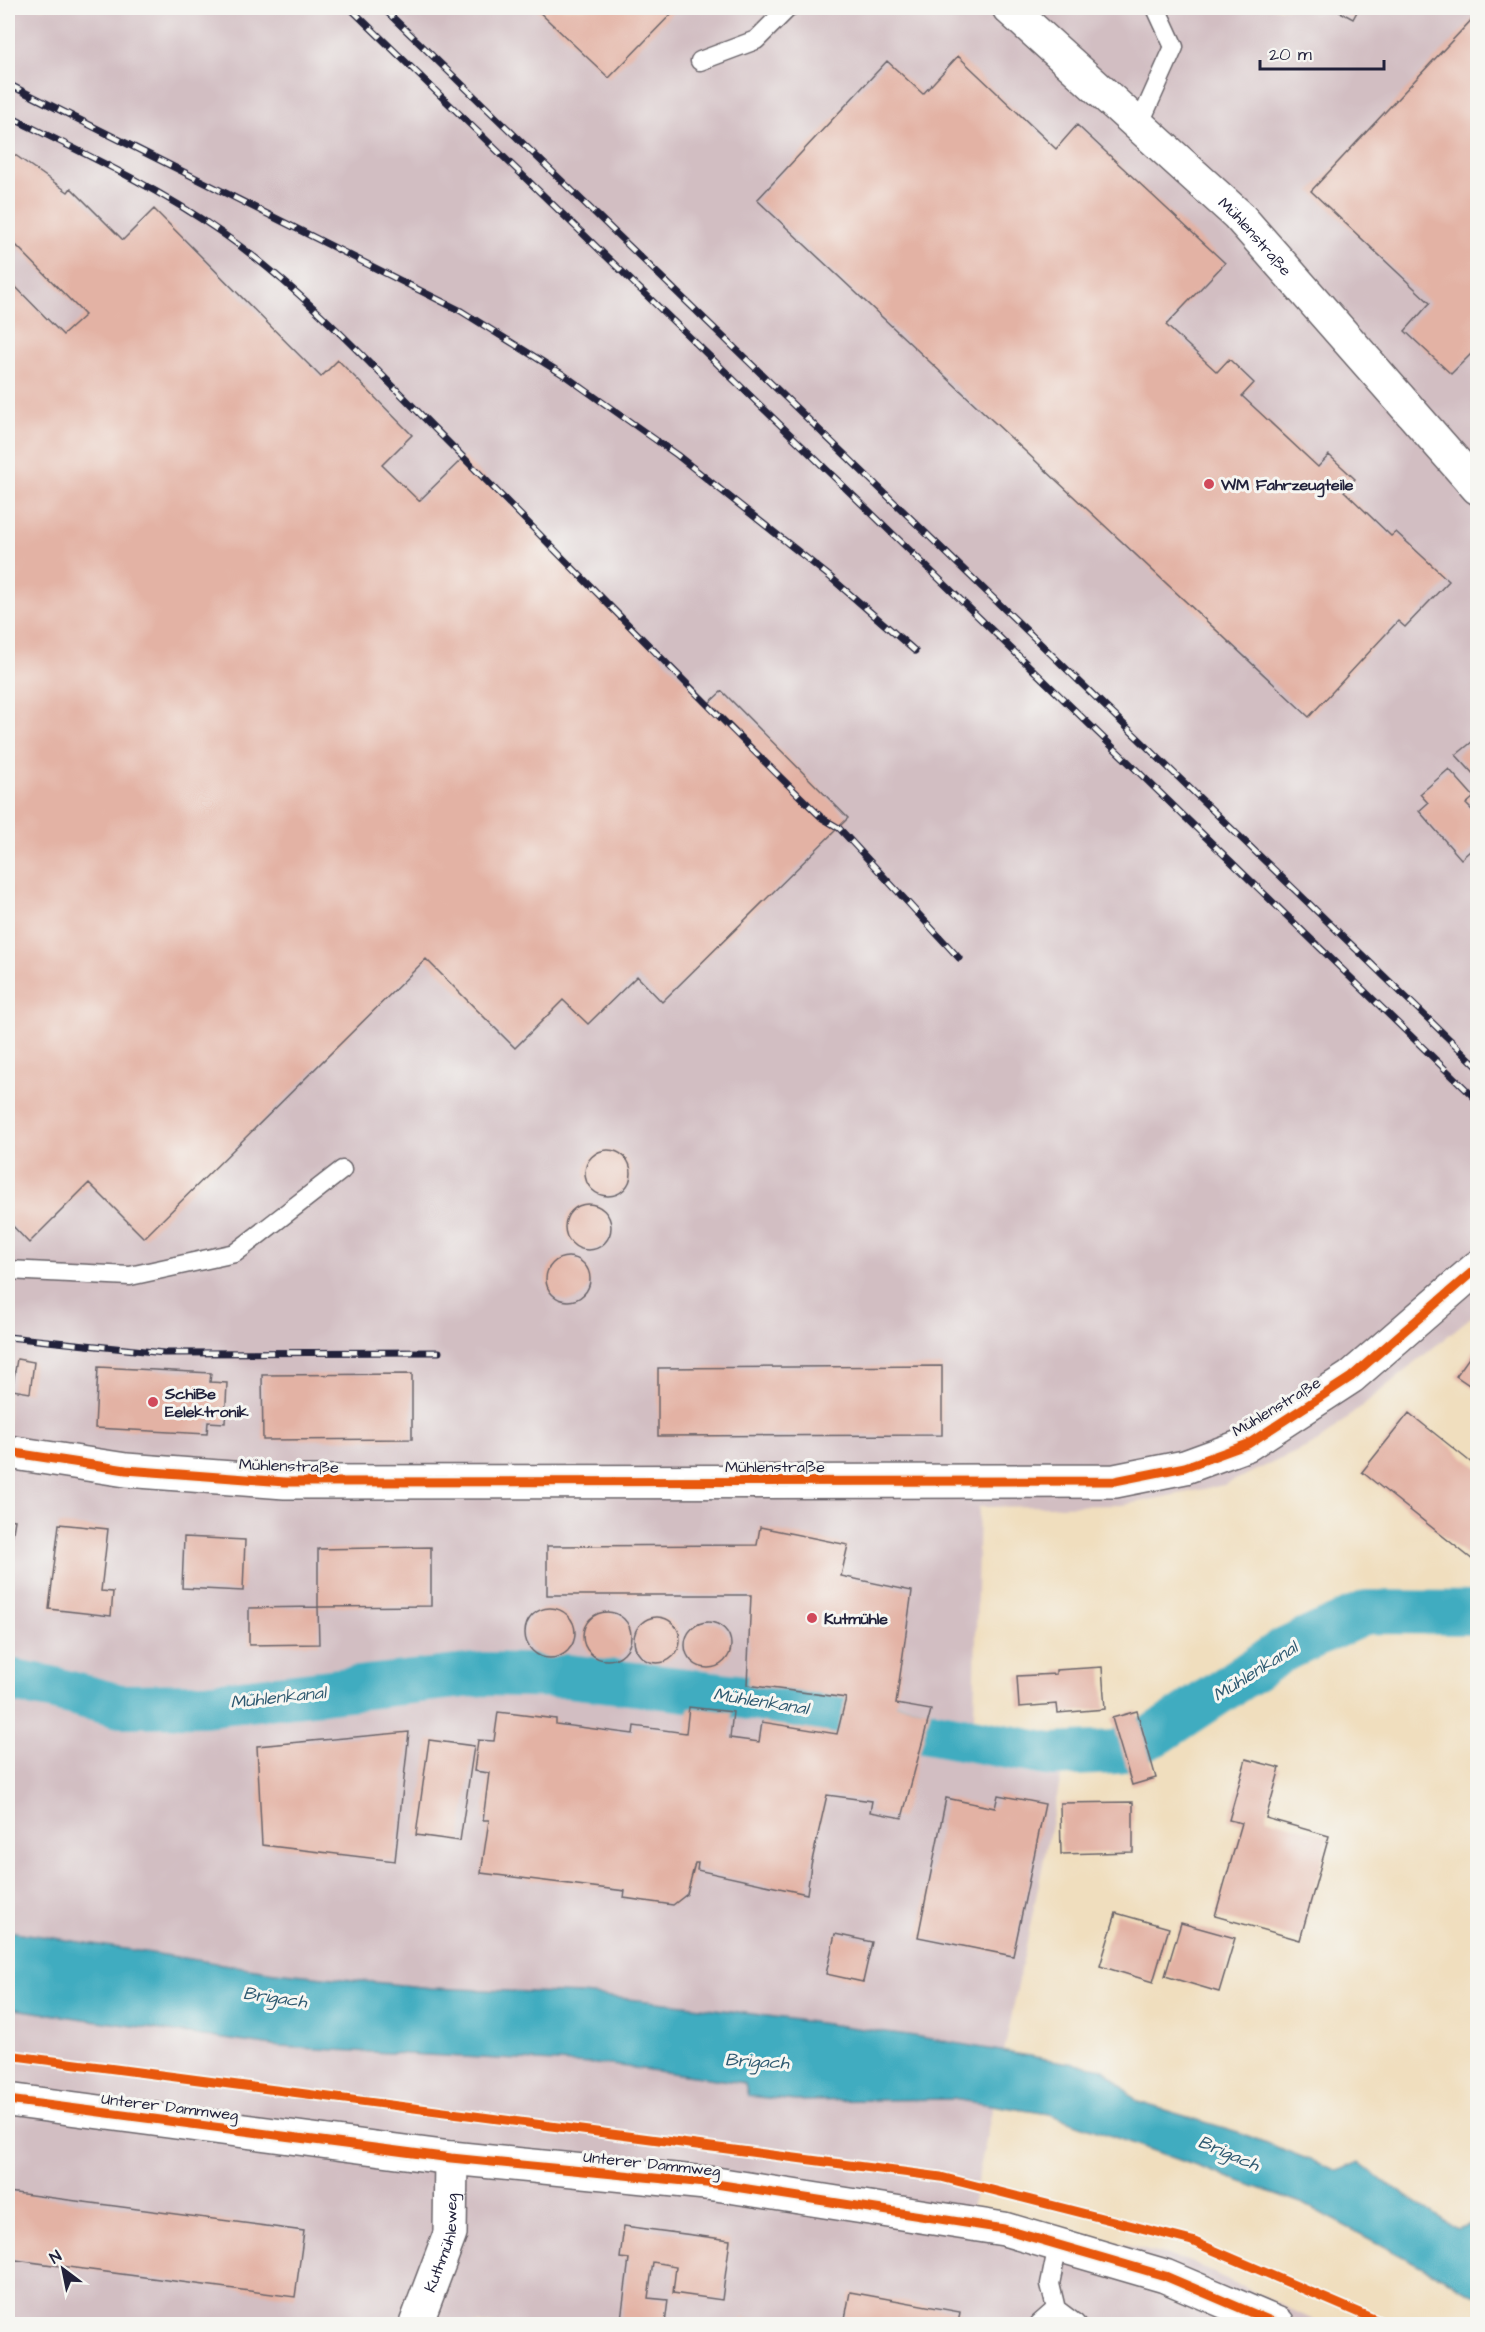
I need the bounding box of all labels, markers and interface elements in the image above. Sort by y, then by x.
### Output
scale bar [1260,33,1384,71]
text: 20 m [1269,42,1312,67]
street label: Mühlenstraße [1213,192,1297,281]
place label: WM Fahrzeugteile [1220,474,1354,498]
marker: WM Fahrzeugteile [1202,477,1216,491]
street label: Mühlenstraße [1228,1372,1325,1442]
place label: SchiBe Eelektronik [164,1383,249,1423]
marker: SchiBe Eelektronik [146,1395,160,1409]
street label: Mühlenstraße [239,1453,340,1479]
street label: Mühlenstraße [725,1456,825,1478]
place label: Kutmühle [824,1608,888,1630]
marker: Kutmühle [805,1611,819,1625]
water label: Mühlenkanal [1208,1634,1304,1707]
water label: Mühlenkanal [229,1680,329,1715]
water label: Mühlenkanal [712,1682,812,1722]
water label: Brigach [241,1981,310,2015]
water label: Brigach [724,2047,791,2077]
street label: Unterer Dammweg [100,2088,240,2127]
water label: Brigach [1194,2129,1264,2179]
street label: Unterer Dammweg [582,2146,722,2183]
street label: Kuthmühleweg [419,2193,464,2295]
north arrow [33,2239,93,2299]
text: N [45,2245,66,2269]

